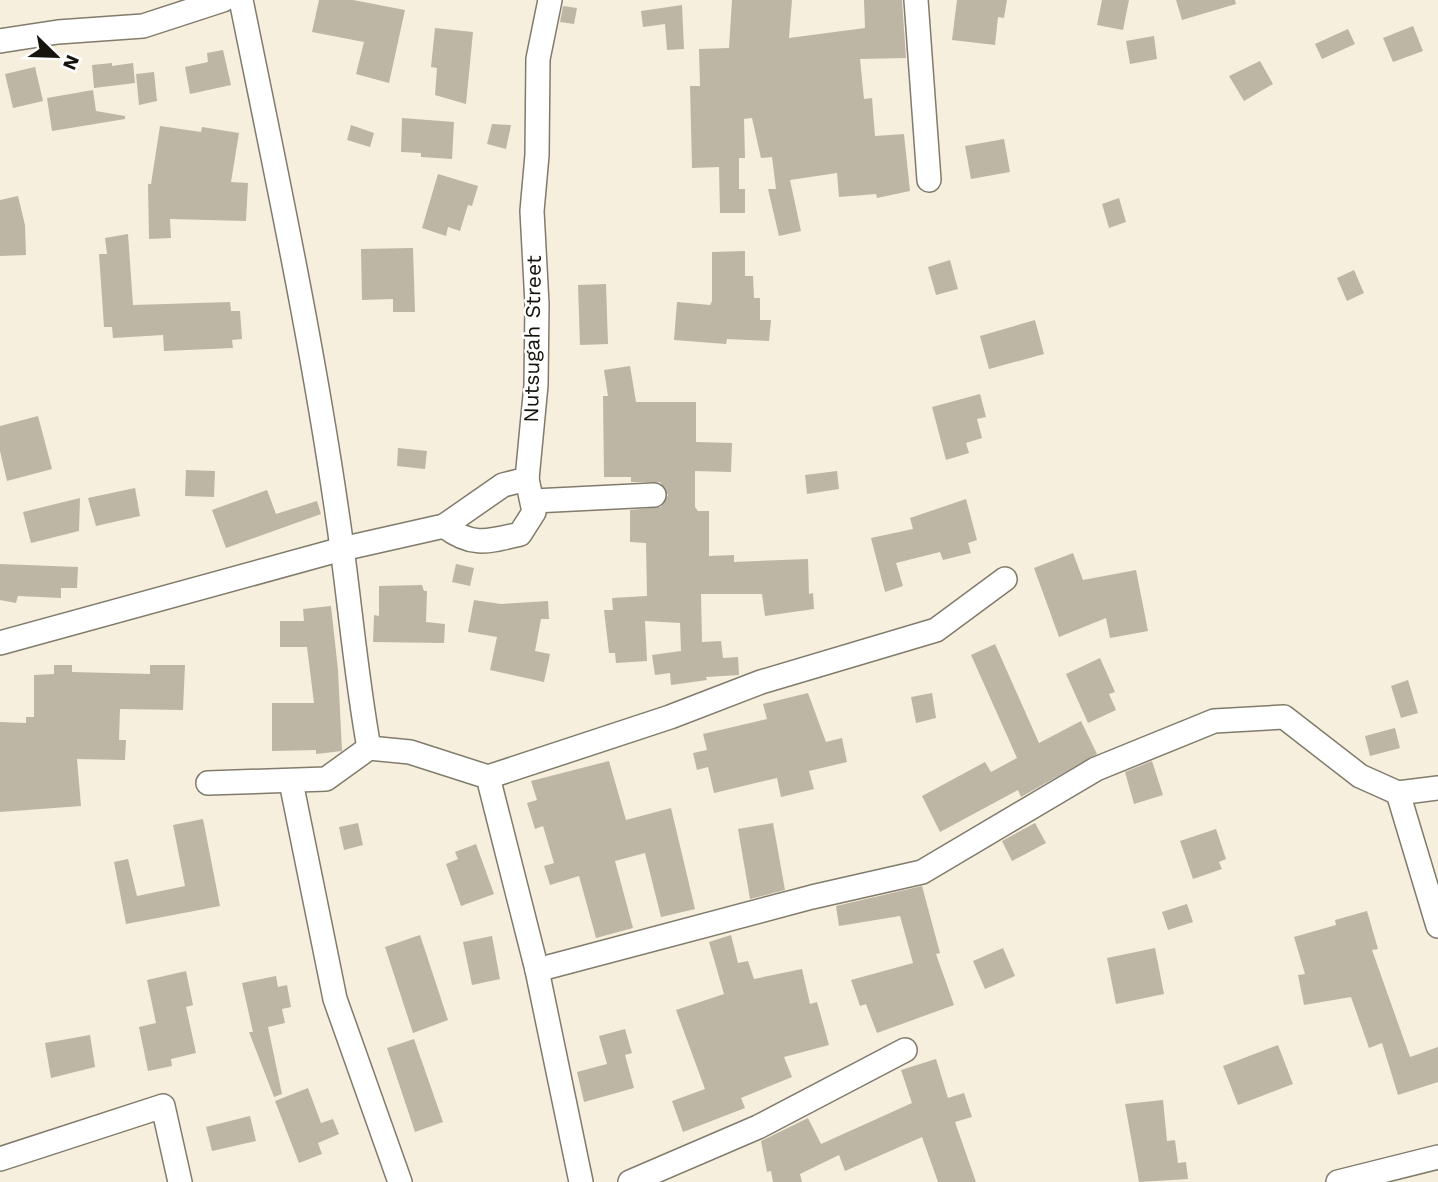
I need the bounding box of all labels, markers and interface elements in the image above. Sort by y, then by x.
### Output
north arrow [21,21,91,91]
text: N [58,51,85,73]
street label: Nutsugah Street [518,255,546,423]

